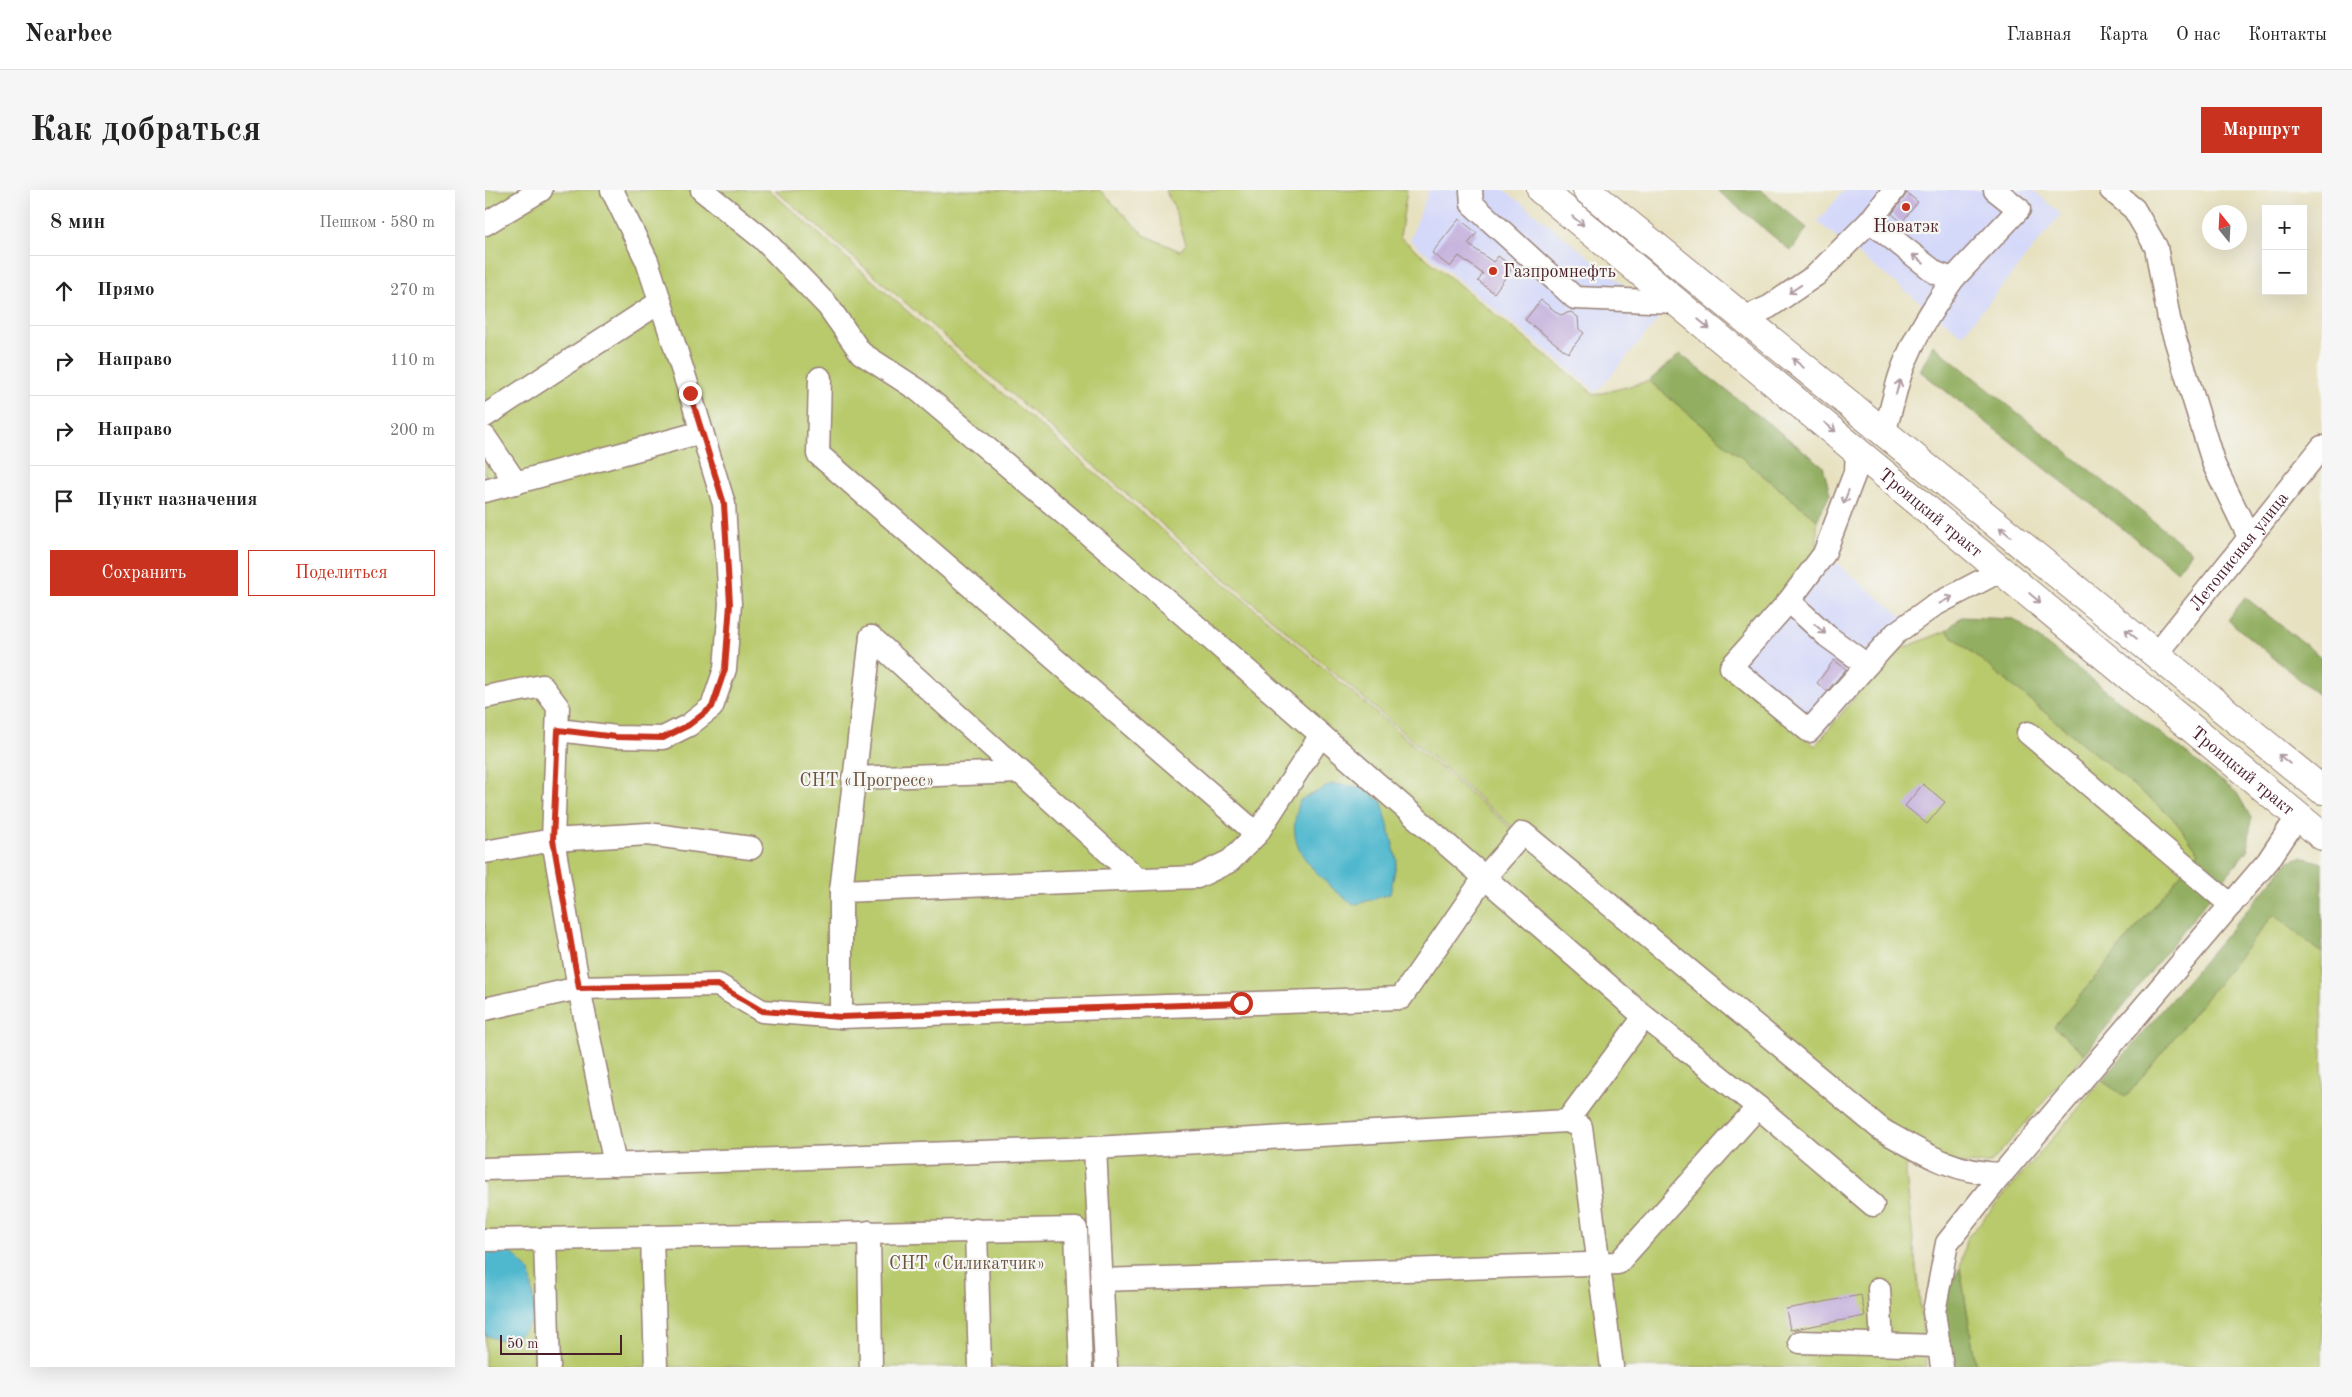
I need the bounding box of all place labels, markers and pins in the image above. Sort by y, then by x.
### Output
marker: Новатэк [1900,201,1912,213]
place label: Новатэк [1873,218,1939,236]
place label: Газпромнефть [1503,263,1616,282]
marker: Газпромнефть [1487,265,1499,277]

